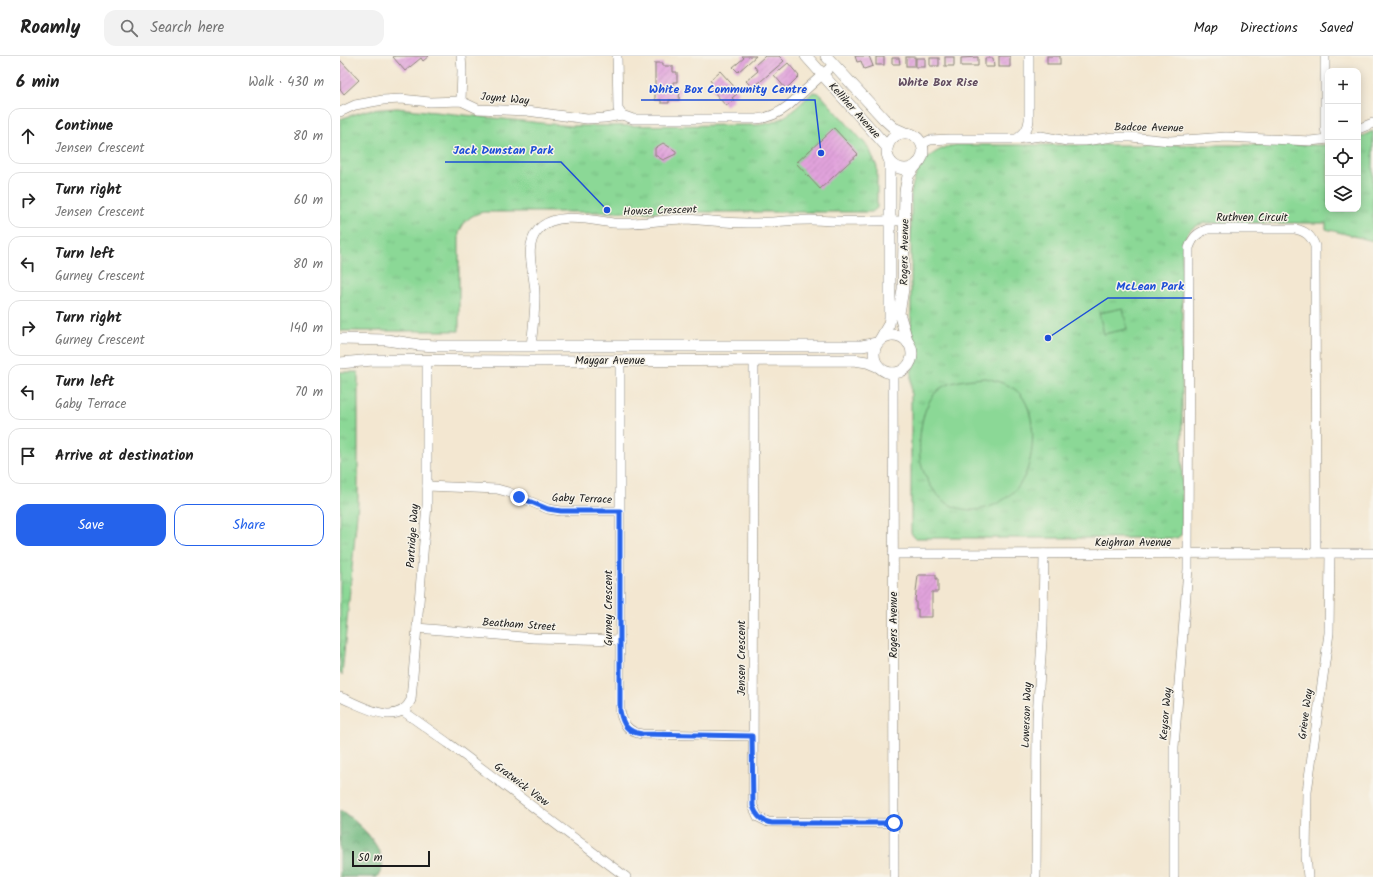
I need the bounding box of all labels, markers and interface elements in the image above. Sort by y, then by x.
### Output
search box [104,10,384,46]
text: Roamly [20,13,80,43]
text: Search here [150,16,224,40]
icon: search [118,17,140,39]
text: Map [1193,17,1218,39]
text: Directions [1240,17,1298,39]
text: Saved [1320,17,1353,39]
map controls [1325,68,1361,212]
button: + [1325,68,1361,104]
text: 6 min [16,69,60,96]
text: Walk · 430 m [248,72,324,93]
district label: White Box Rise [898,73,978,92]
callout: White Box Community Centre [641,76,815,100]
street label: Kelliher Avenue [824,78,885,143]
text: White Box Community Centre [649,80,807,99]
street label: Joynt Way [480,88,531,110]
button: − [1325,104,1361,140]
text: Continue [55,114,113,138]
street label: Badcoe Avenue [1114,118,1184,138]
icon: ahead [17,125,39,147]
text: 80 m [293,126,323,147]
text: Jensen Crescent [55,138,144,159]
callout: Jack Dunstan Park [445,138,561,162]
button: locate [1325,140,1361,176]
text: Jack Dunstan Park [453,141,554,160]
button: layers [1325,176,1361,212]
text: Turn right [55,178,122,202]
icon: right [17,189,39,211]
text: 60 m [294,190,323,211]
street label: Howse Crescent [623,201,698,221]
text: Jensen Crescent [55,202,144,223]
street label: Ruthven Circuit [1216,209,1289,227]
street label: Rogers Avenue [895,218,915,286]
text: Turn left [55,242,115,266]
icon: left [17,253,39,275]
text: 80 m [293,254,323,275]
text: Gurney Crescent [55,266,145,287]
callout: McLean Park [1108,274,1192,298]
text: McLean Park [1116,277,1185,296]
text: Turn right [55,306,122,330]
icon: right [17,317,39,339]
text: 140 m [290,318,323,339]
text: Gurney Crescent [55,330,145,351]
street label: Maygar Avenue [575,352,645,370]
text: Turn left [55,370,115,394]
icon: left [17,381,39,403]
text: 70 m [295,382,323,403]
text: Gaby Terrace [55,394,126,415]
text: Arrive at destination [55,444,194,468]
icon: arrive [17,445,39,467]
route end [510,488,528,506]
street label: Gaby Terrace [551,489,612,509]
street label: Partridge Way [402,503,424,569]
button: Save [16,504,166,546]
button: Share [174,504,324,546]
street label: Keighran Avenue [1095,534,1171,552]
street label: Gurney Crescent [600,569,618,646]
street label: Rogers Avenue [885,592,903,658]
street label: Beatham Street [482,613,557,637]
street label: Jensen Crescent [733,619,751,696]
street label: Lowerson Way [1017,681,1037,748]
street label: Keysor Way [1155,686,1177,741]
street label: Grieve Way [1294,687,1319,741]
street label: Gratwick View [490,758,553,812]
route start [885,814,903,832]
scale bar [352,849,430,868]
text: 50 m [358,849,383,867]

